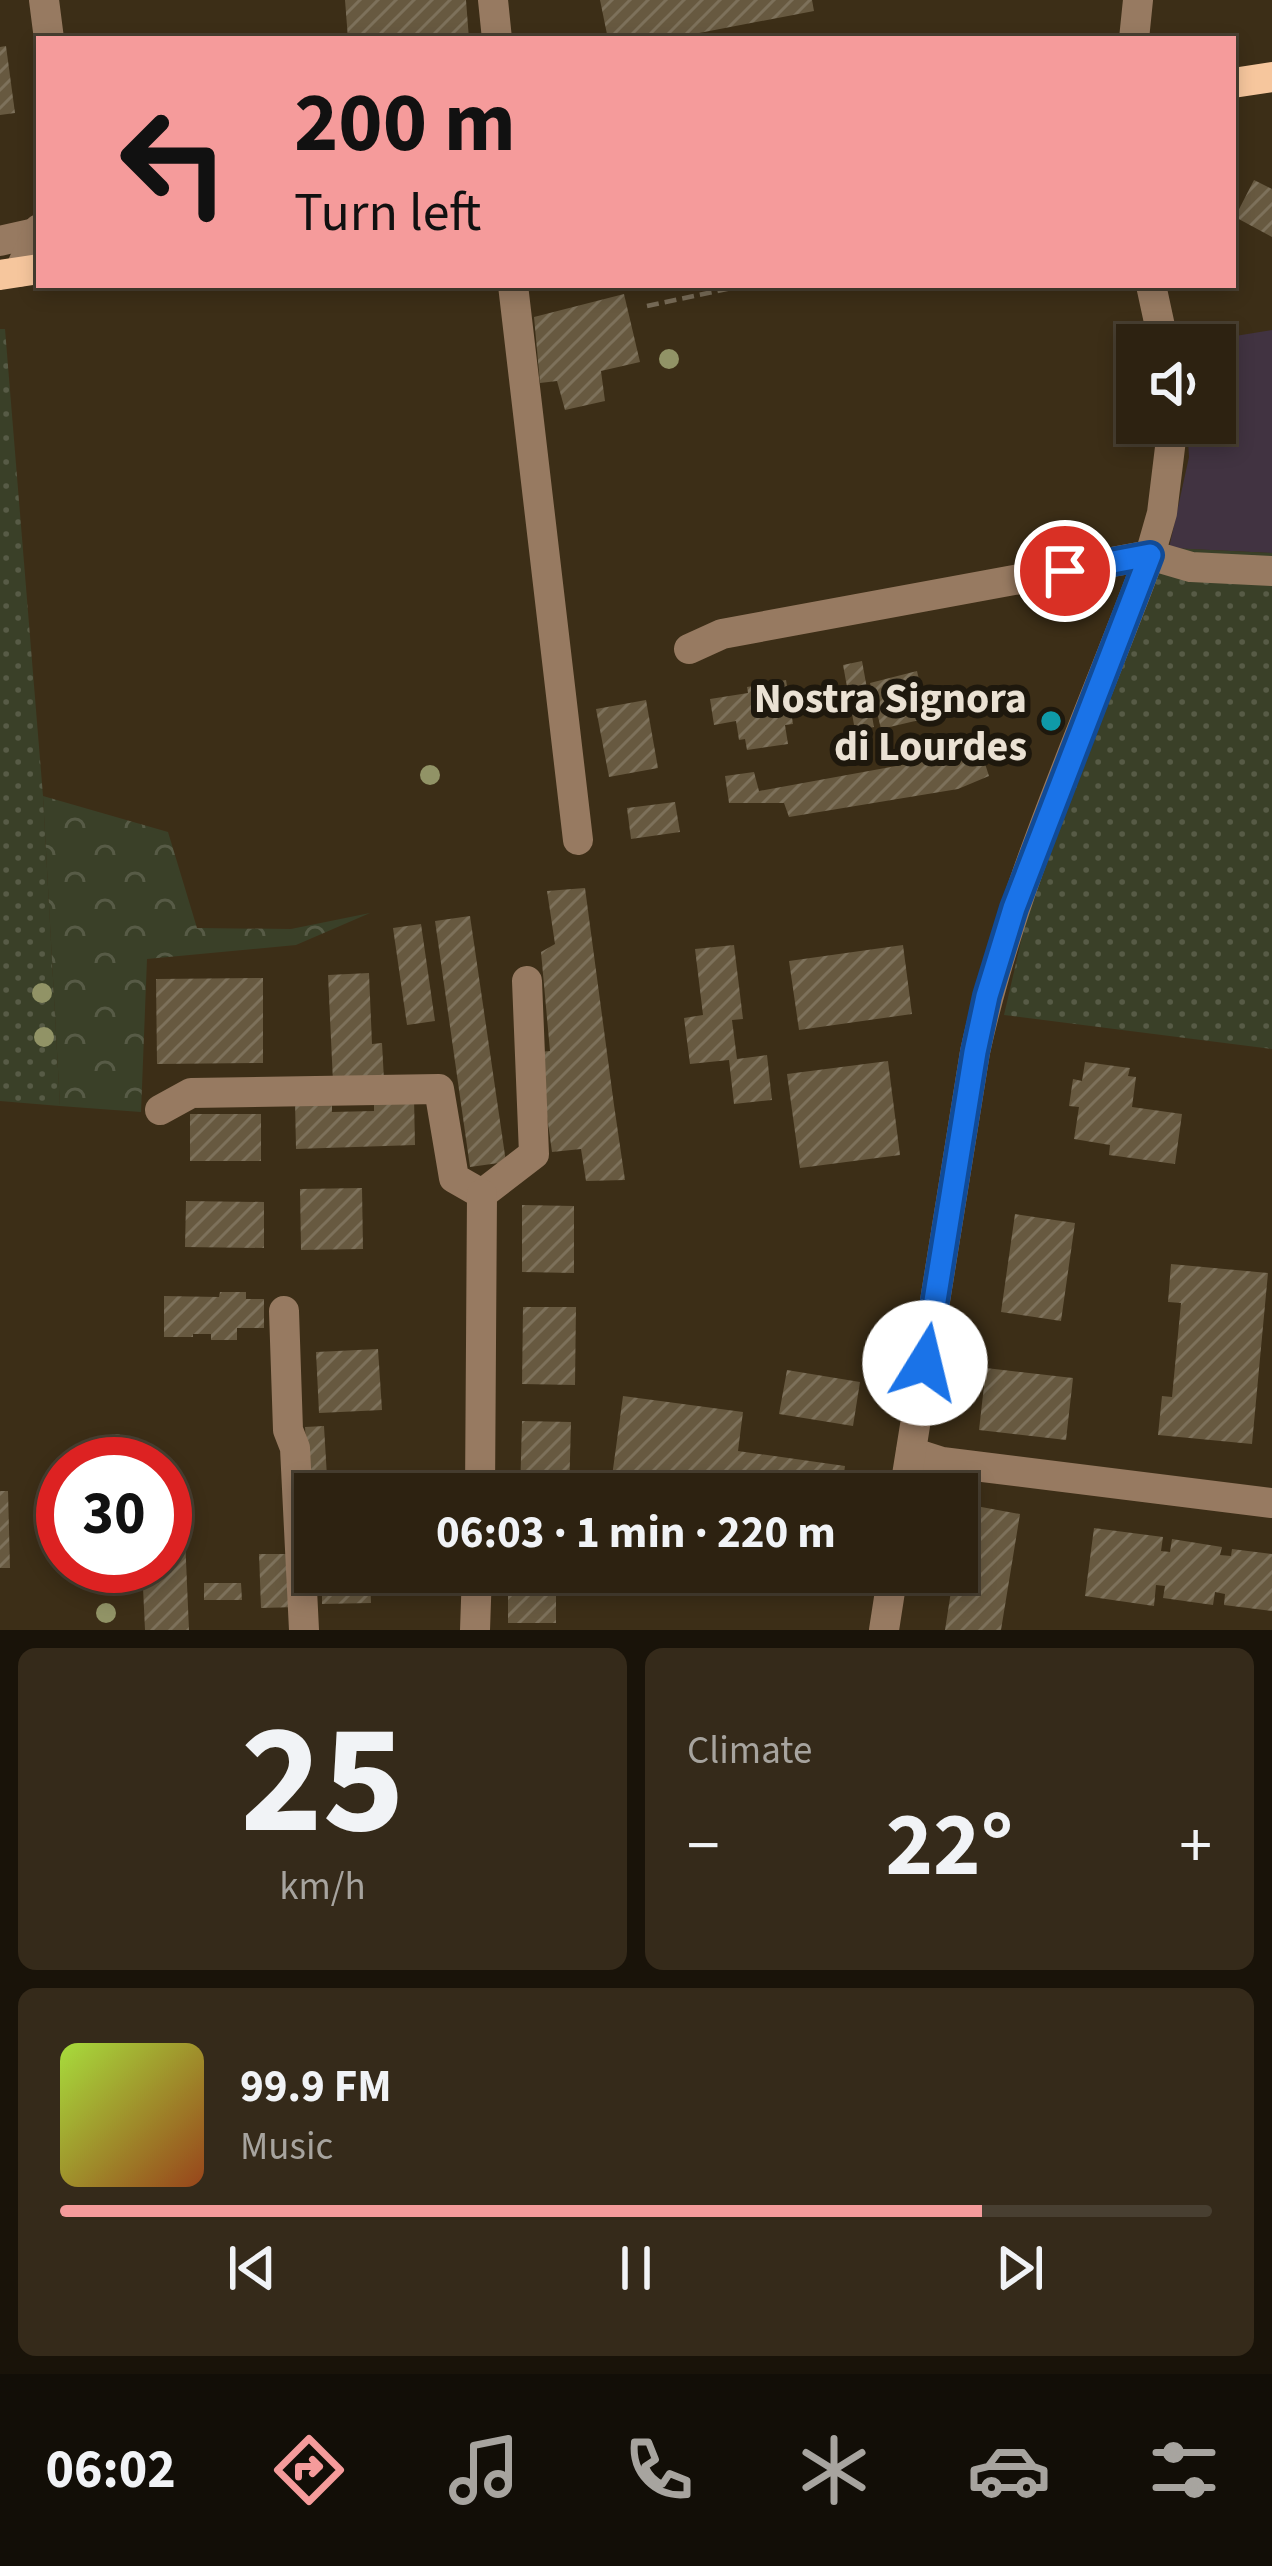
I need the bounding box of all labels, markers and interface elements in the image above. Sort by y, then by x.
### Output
text: 200 m [294,64,516,184]
icon: left [96,84,252,240]
text: Turn left [294,175,481,252]
map controls [1116,324,1236,444]
button: sound [1116,324,1236,444]
pin [1014,520,1116,622]
icon: arrive [1032,538,1098,604]
place label: Nostra Signora di Lourdes [754,669,1027,777]
marker: Nostra Signora di Lourdes [1038,708,1064,734]
position arrow [862,1300,988,1426]
speed limit sign: 30 [36,1437,192,1593]
text: 06:03 · 1 min · 220 m [436,1501,836,1565]
text: 25 [240,1670,405,1892]
text: Climate [687,1723,812,1779]
text: 22° [886,1782,1013,1910]
text: − [687,1799,720,1893]
text: + [1179,1799,1212,1893]
text: km/h [279,1859,366,1915]
text: 99.9 FM [240,2055,392,2119]
text: Music [240,2119,333,2175]
icon: previous [219,2235,285,2301]
icon: pause [603,2235,669,2301]
icon: next [987,2235,1053,2301]
icon: directions [267,2428,351,2512]
icon: music [442,2428,526,2512]
icon: phone [617,2428,701,2512]
icon: climate [792,2428,876,2512]
icon: car [967,2428,1051,2512]
icon: filters [1142,2428,1226,2512]
text: 06:02 [46,2432,176,2509]

